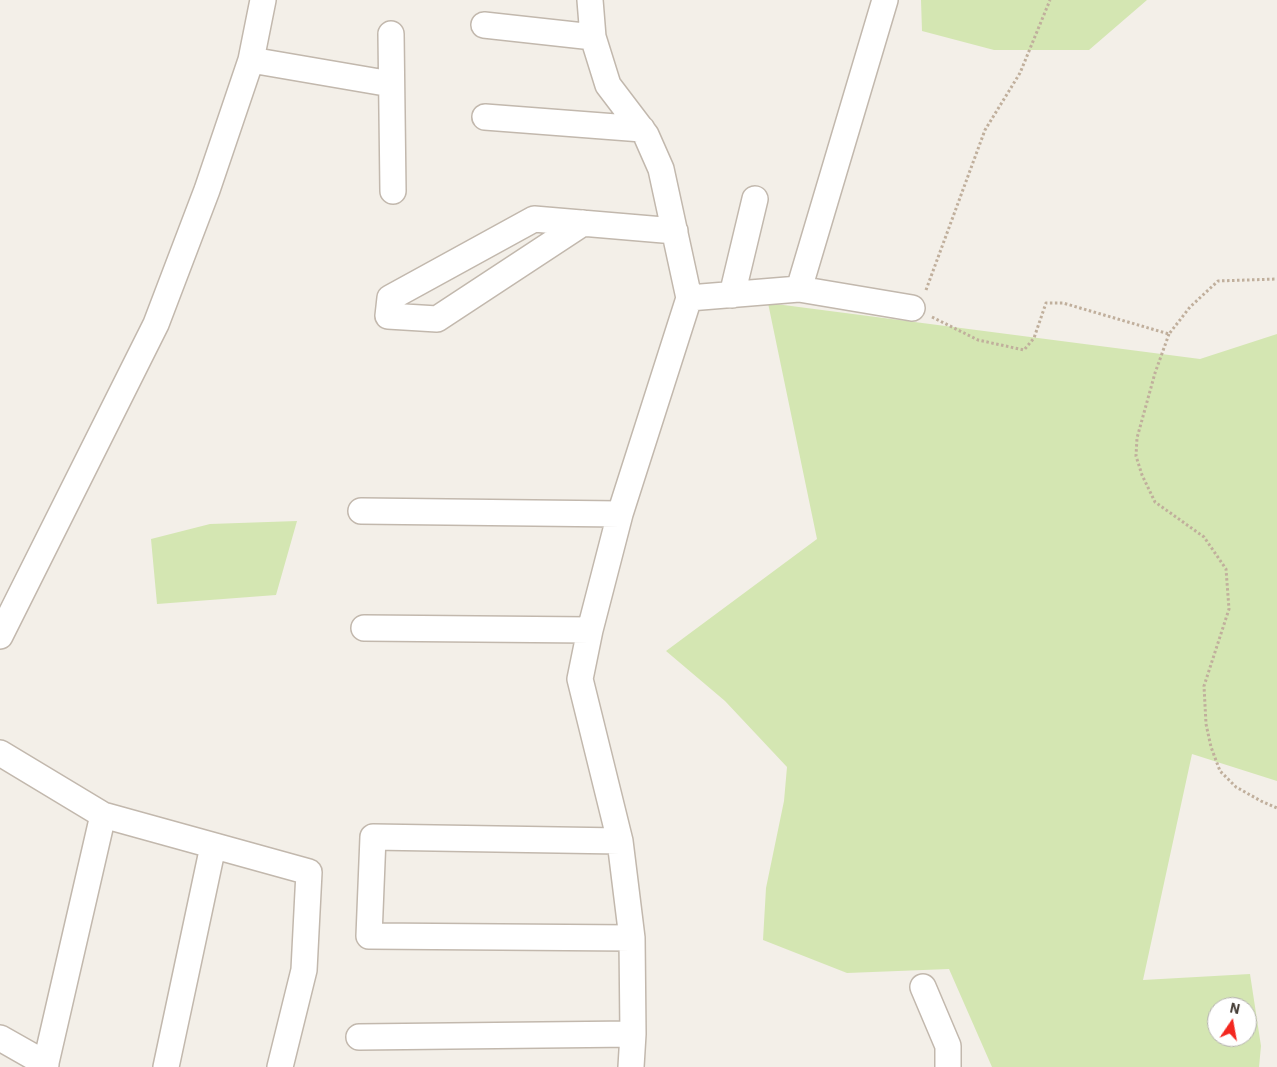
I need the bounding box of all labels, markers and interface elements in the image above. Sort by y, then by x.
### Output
north arrow [1207,997,1257,1047]
text: N [1228,998,1242,1018]

